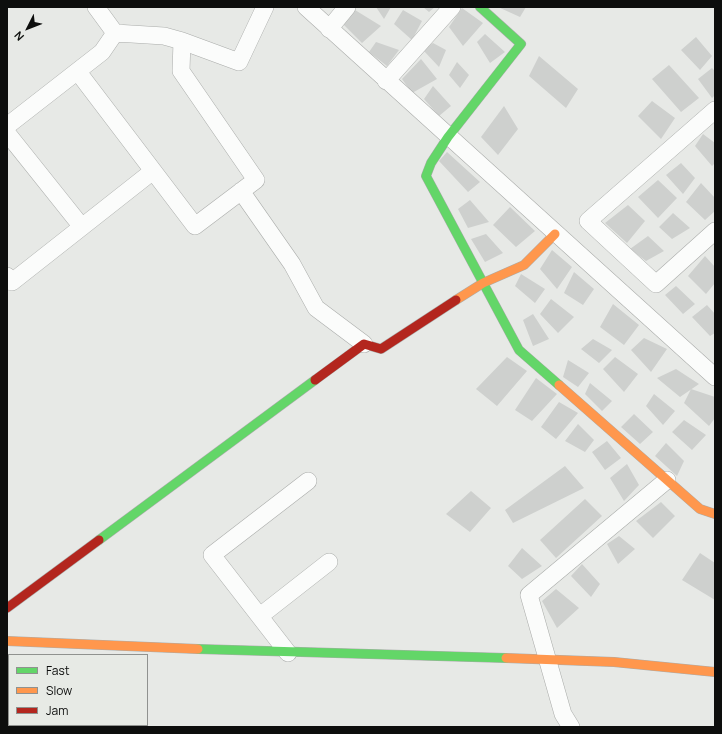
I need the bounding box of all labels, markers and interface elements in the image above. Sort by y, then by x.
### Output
north arrow [8,8,48,48]
text: N [10,28,27,44]
legend [8,654,148,726]
text: Fast [46,662,70,679]
text: Slow [46,682,72,699]
text: Jam [46,702,68,719]

